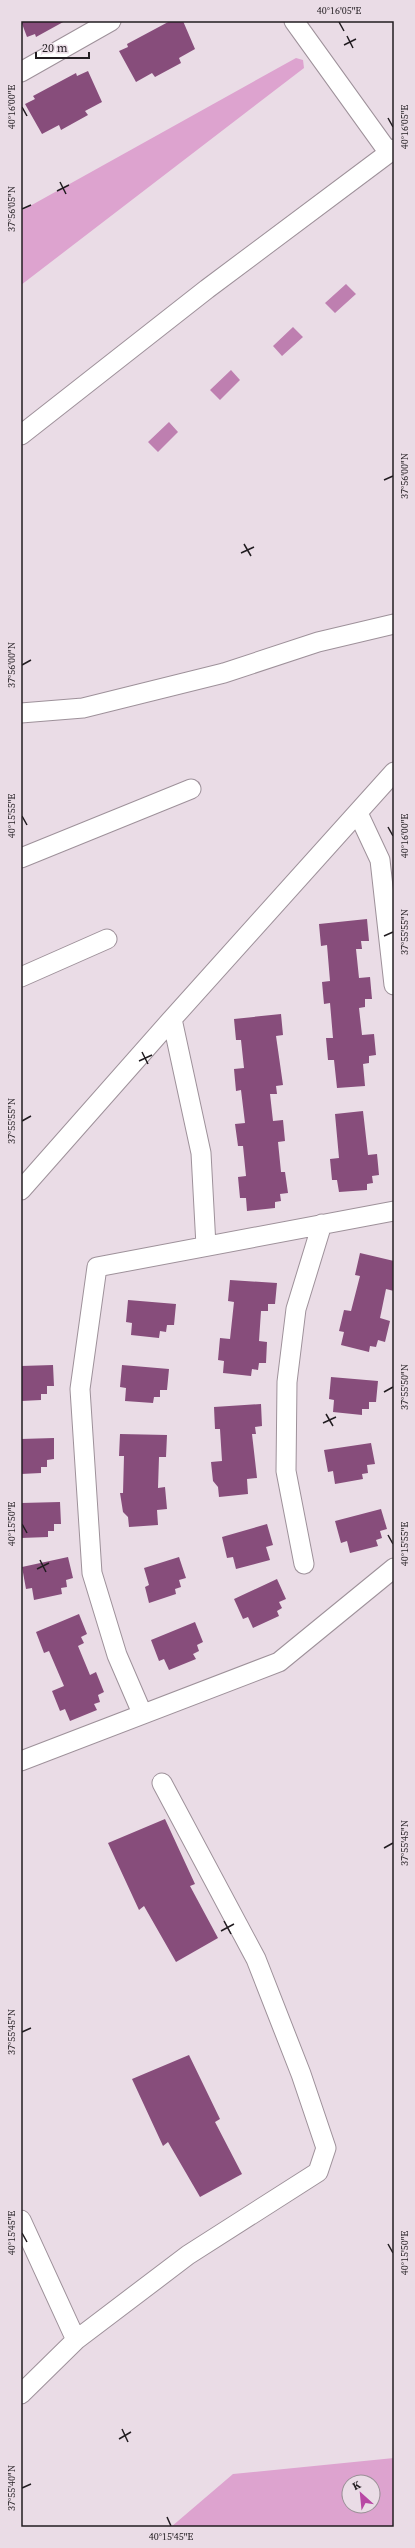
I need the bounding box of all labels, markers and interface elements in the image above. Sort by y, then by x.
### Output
text: 40°16'05"E [317,4,361,17]
scale bar [36,34,89,60]
text: 20 m [42,40,68,56]
text: 40°16'00"E [5,85,18,129]
text: 40°16'05"E [398,105,411,149]
text: 37°56'05"N [5,186,18,232]
text: 37°56'00"N [398,453,411,499]
text: 37°56'00"N [5,642,18,688]
text: 40°15'55"E [5,794,18,838]
text: 40°16'00"E [398,814,411,858]
text: 37°55'55"N [398,909,411,955]
text: 37°55'55"N [5,1098,18,1144]
text: 37°55'50"N [398,1364,411,1410]
text: 40°15'50"E [5,1502,18,1546]
text: 40°15'55"E [398,1522,411,1566]
text: 37°55'45"N [398,1820,411,1866]
text: 37°55'45"N [5,2009,18,2055]
text: 40°15'45"E [5,2211,18,2255]
text: 40°15'50"E [398,2231,411,2275]
text: 37°55'40"N [5,2465,18,2511]
north arrow [341,2474,381,2514]
text: K [350,2477,364,2494]
text: 40°15'45"E [149,2530,193,2543]

